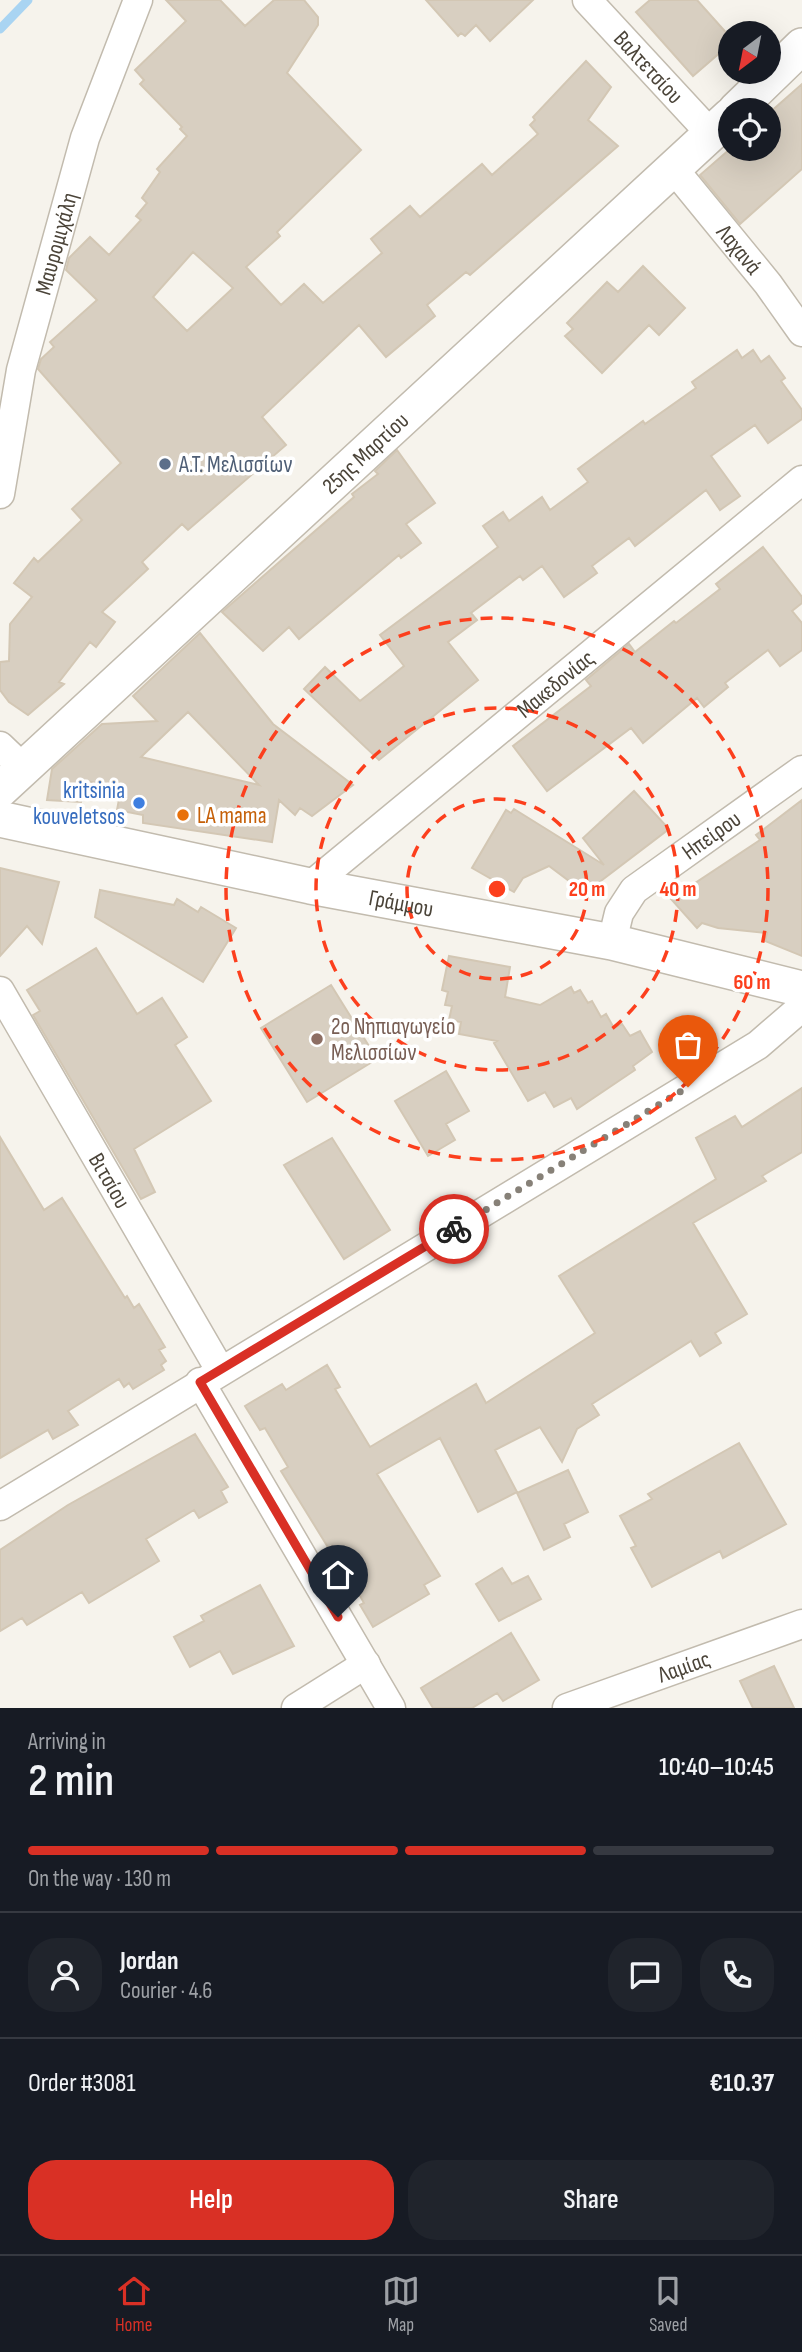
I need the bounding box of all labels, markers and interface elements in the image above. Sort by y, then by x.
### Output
north arrow [718,21,780,84]
map controls [718,21,781,161]
street label: Βαλτετσίου [607,25,689,110]
button: locate [718,98,781,161]
street label: Μαυρομιχάλη [29,189,84,298]
street label: Λαχανά [710,219,768,281]
street label: 25ης Μαρτίου [317,407,415,500]
place label: Α.Τ. Μελισσίων [178,451,292,479]
marker: Α.Τ. Μελισσίων [157,456,173,472]
street label: Μακεδονίας [511,644,600,725]
place label: kritsinia kouveletsos [33,777,125,831]
marker: kritsinia kouveletsos [131,795,147,811]
place label: LA mama [197,802,266,830]
street label: Ηπείρου [677,805,747,866]
marker: LA mama [175,807,191,823]
centre of rings [485,877,509,901]
text: 20 m [569,877,605,902]
text: 40 m [660,877,696,902]
street label: Γράμμου [367,884,436,924]
text: 60 m [733,970,771,995]
place label: 2ο Νηπιαγωγείο Μελισσίων [331,1013,455,1067]
pin [658,1015,718,1087]
icon: bag [669,1026,707,1064]
marker: 2ο Νηπιαγωγείο Μελισσίων [309,1031,325,1047]
street label: Βιτσίου [82,1148,136,1214]
courier [419,1194,489,1264]
icon: bike [435,1210,473,1248]
pin [308,1545,368,1617]
icon: home [319,1556,357,1594]
street label: Λαμίας [653,1645,714,1690]
text: Arriving in [28,1728,106,1756]
text: 10:40–10:45 [659,1752,774,1783]
text: 2 min [28,1754,114,1809]
text: On the way · 130 m [28,1865,171,1893]
button: person [28,1938,102,2012]
button: chat [608,1938,682,2012]
button: phone [700,1938,774,2012]
text: Jordan [120,1946,178,1977]
text: Courier · 4.6 [120,1977,212,2005]
text: Order #3081 [28,2068,136,2099]
text: €10.37 [709,2068,774,2099]
button: Help [28,2160,394,2240]
button: Share [408,2160,774,2240]
tab: Home [115,2272,153,2337]
tab: Map [382,2272,420,2337]
tab: Saved [649,2272,687,2337]

